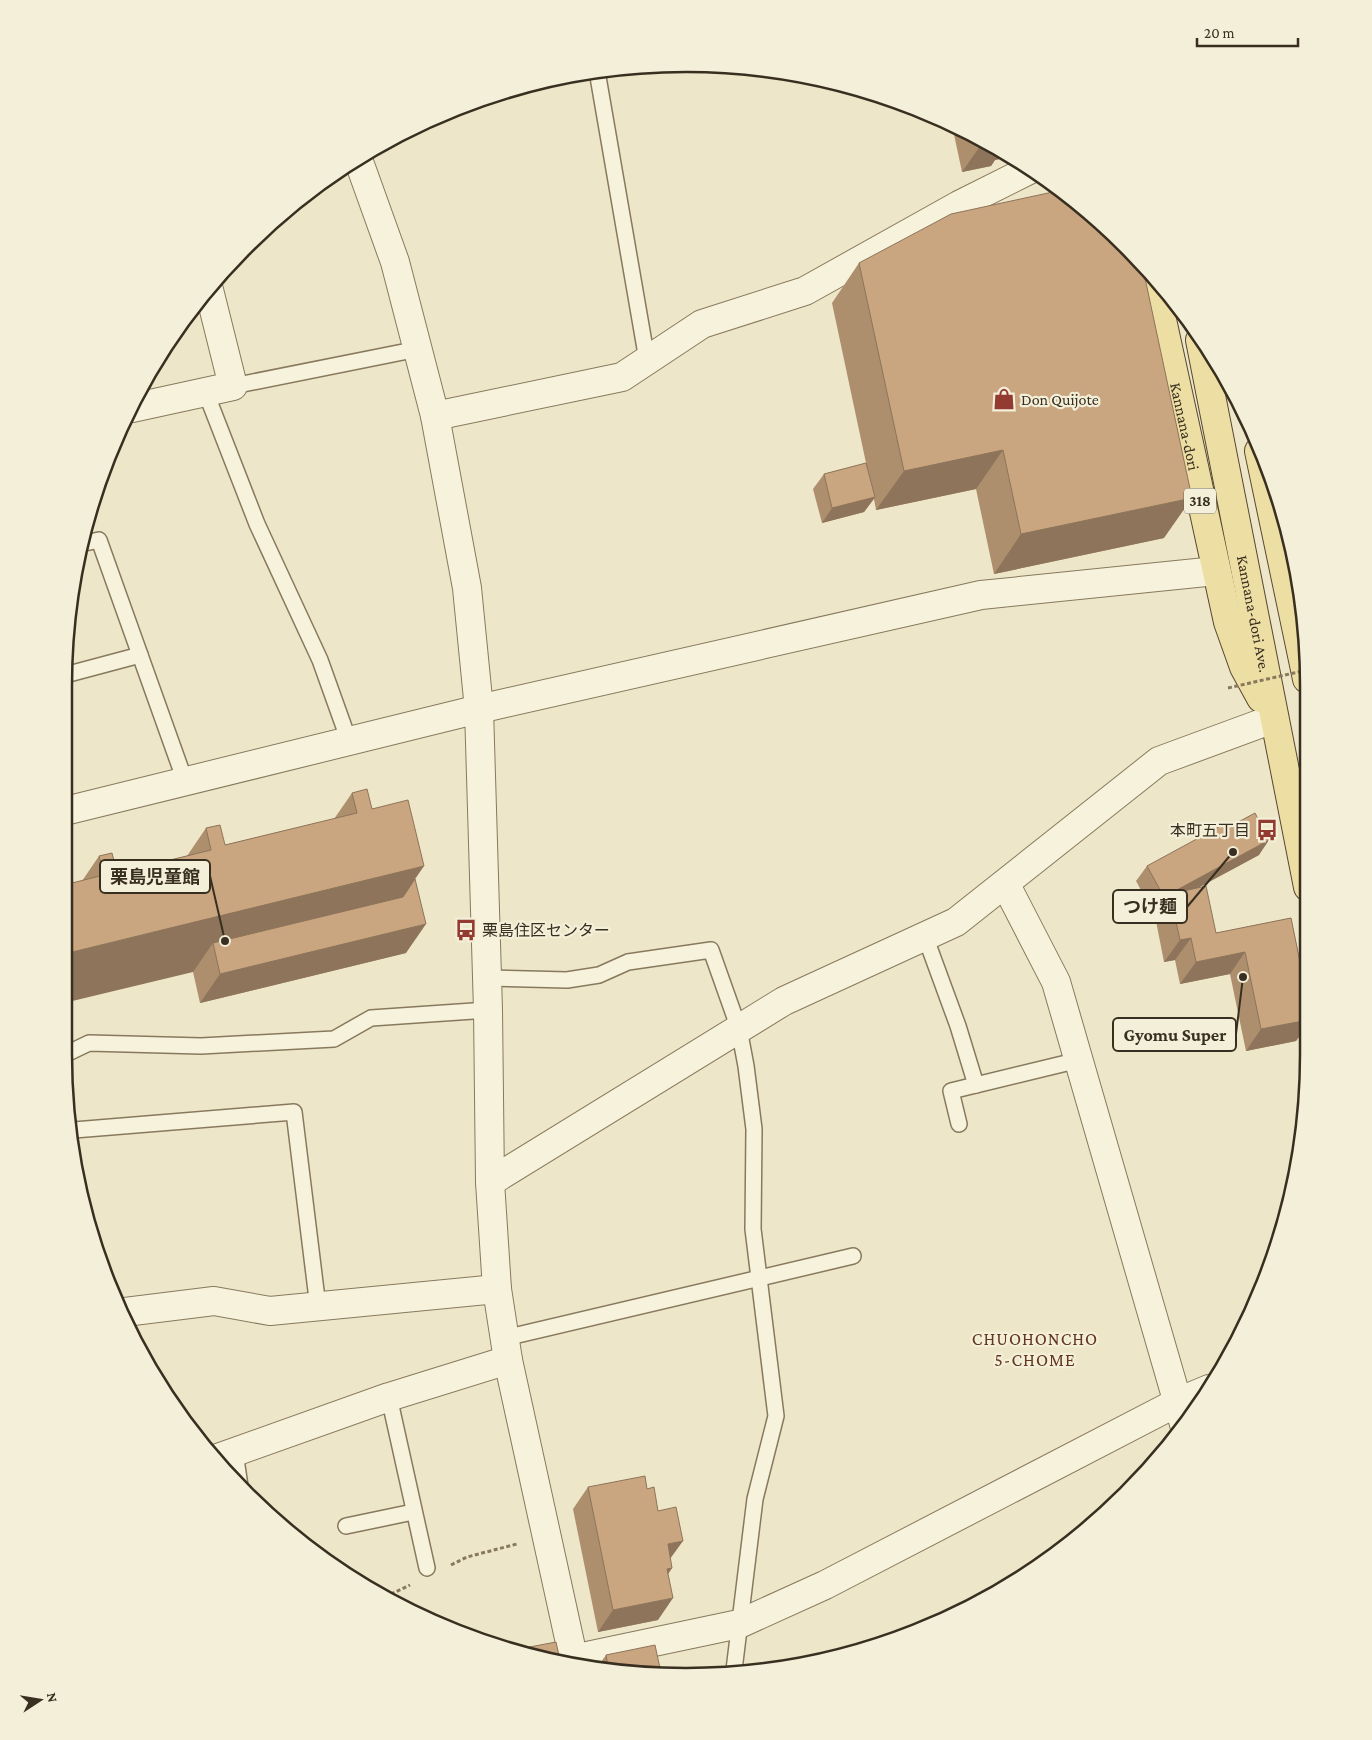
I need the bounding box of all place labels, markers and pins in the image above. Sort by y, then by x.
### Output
shop icon: Don Quijote [991,386,1017,412]
place label: Don Quijote [1021,391,1099,409]
bus stop icon: 本町五丁目 [1254,817,1280,843]
place label: 本町五丁目 [1170,822,1250,839]
callout: 栗島児童館 [100,860,210,893]
callout: つけ麺 [1113,890,1187,923]
bus stop icon: 栗島住区センター [453,917,479,943]
place label: 栗島住区センター [482,922,610,939]
callout: Gyomu Super [1113,1018,1236,1051]

